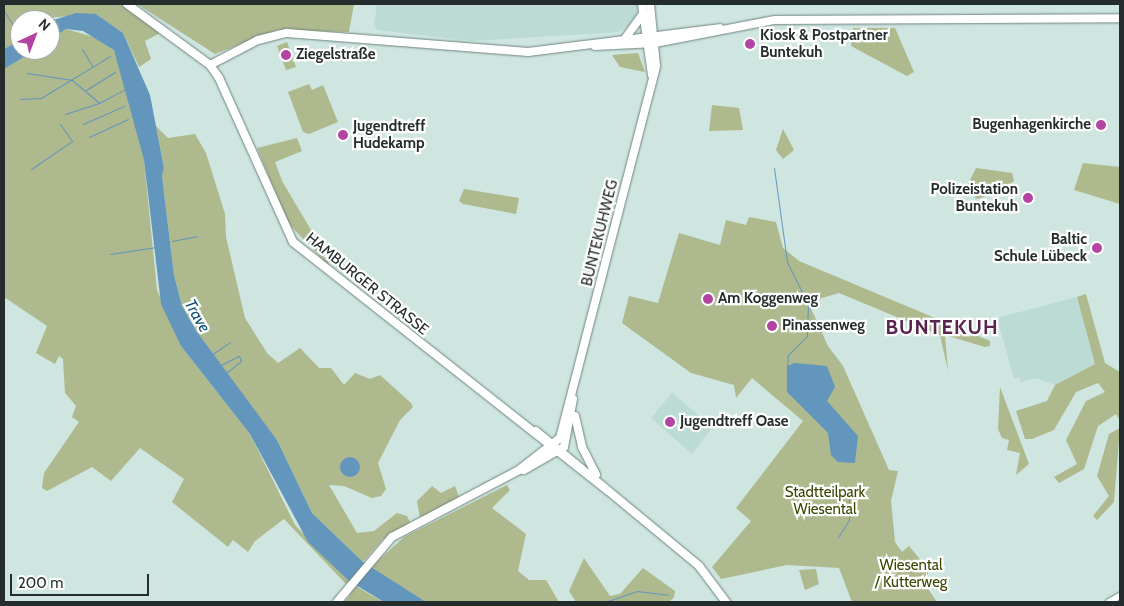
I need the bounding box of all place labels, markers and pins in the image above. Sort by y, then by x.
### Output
place label: Kiosk & Postpartner Buntekuh [760,26,888,61]
marker: Kiosk & Postpartner Buntekuh [744,38,756,50]
place label: Ziegelstraße [296,46,375,64]
marker: Ziegelstraße [280,49,292,61]
place label: Bugenhagenkirche [972,116,1091,134]
place label: Jugendtreff Hudekamp [353,117,425,152]
marker: Bugenhagenkirche [1095,119,1107,131]
marker: Jugendtreff Hudekamp [337,129,349,141]
place label: Polizeistation Buntekuh [930,180,1018,215]
marker: Polizeistation Buntekuh [1022,192,1034,204]
place label: Baltic Schule Lübeck [994,230,1087,265]
marker: Baltic Schule Lübeck [1091,242,1103,254]
place label: Am Koggenweg [718,290,818,308]
marker: Am Koggenweg [702,293,714,305]
place label: Pinassenweg [782,317,865,335]
marker: Pinassenweg [766,320,778,332]
place label: Jugendtreff Oase [680,413,788,431]
marker: Jugendtreff Oase [664,416,676,428]

